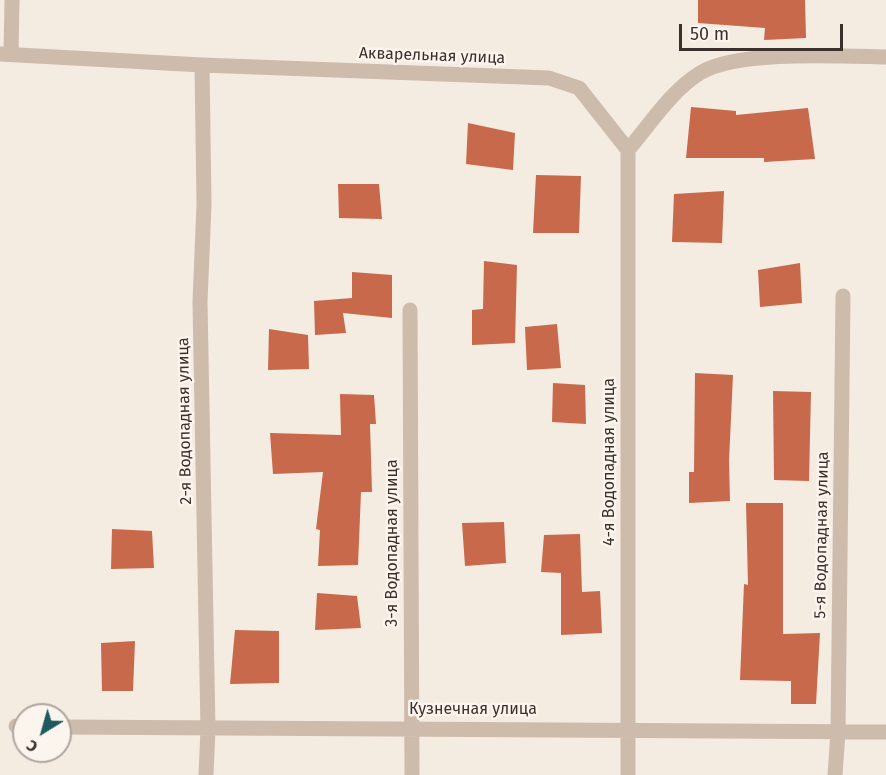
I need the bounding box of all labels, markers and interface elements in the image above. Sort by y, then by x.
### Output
scale bar [682,12,846,50]
text: 50 m [690,23,729,45]
street label: Акварельная улица [359,44,505,68]
street label: 2-я Водопадная улица [174,337,196,505]
street label: 4-я Водопадная улица [600,378,620,546]
street label: 5-я Водопадная улица [811,451,833,619]
street label: 3-я Водопадная улица [383,459,403,627]
street label: Кузнечная улица [409,700,537,720]
north arrow [12,703,72,763]
text: С [23,736,41,757]

